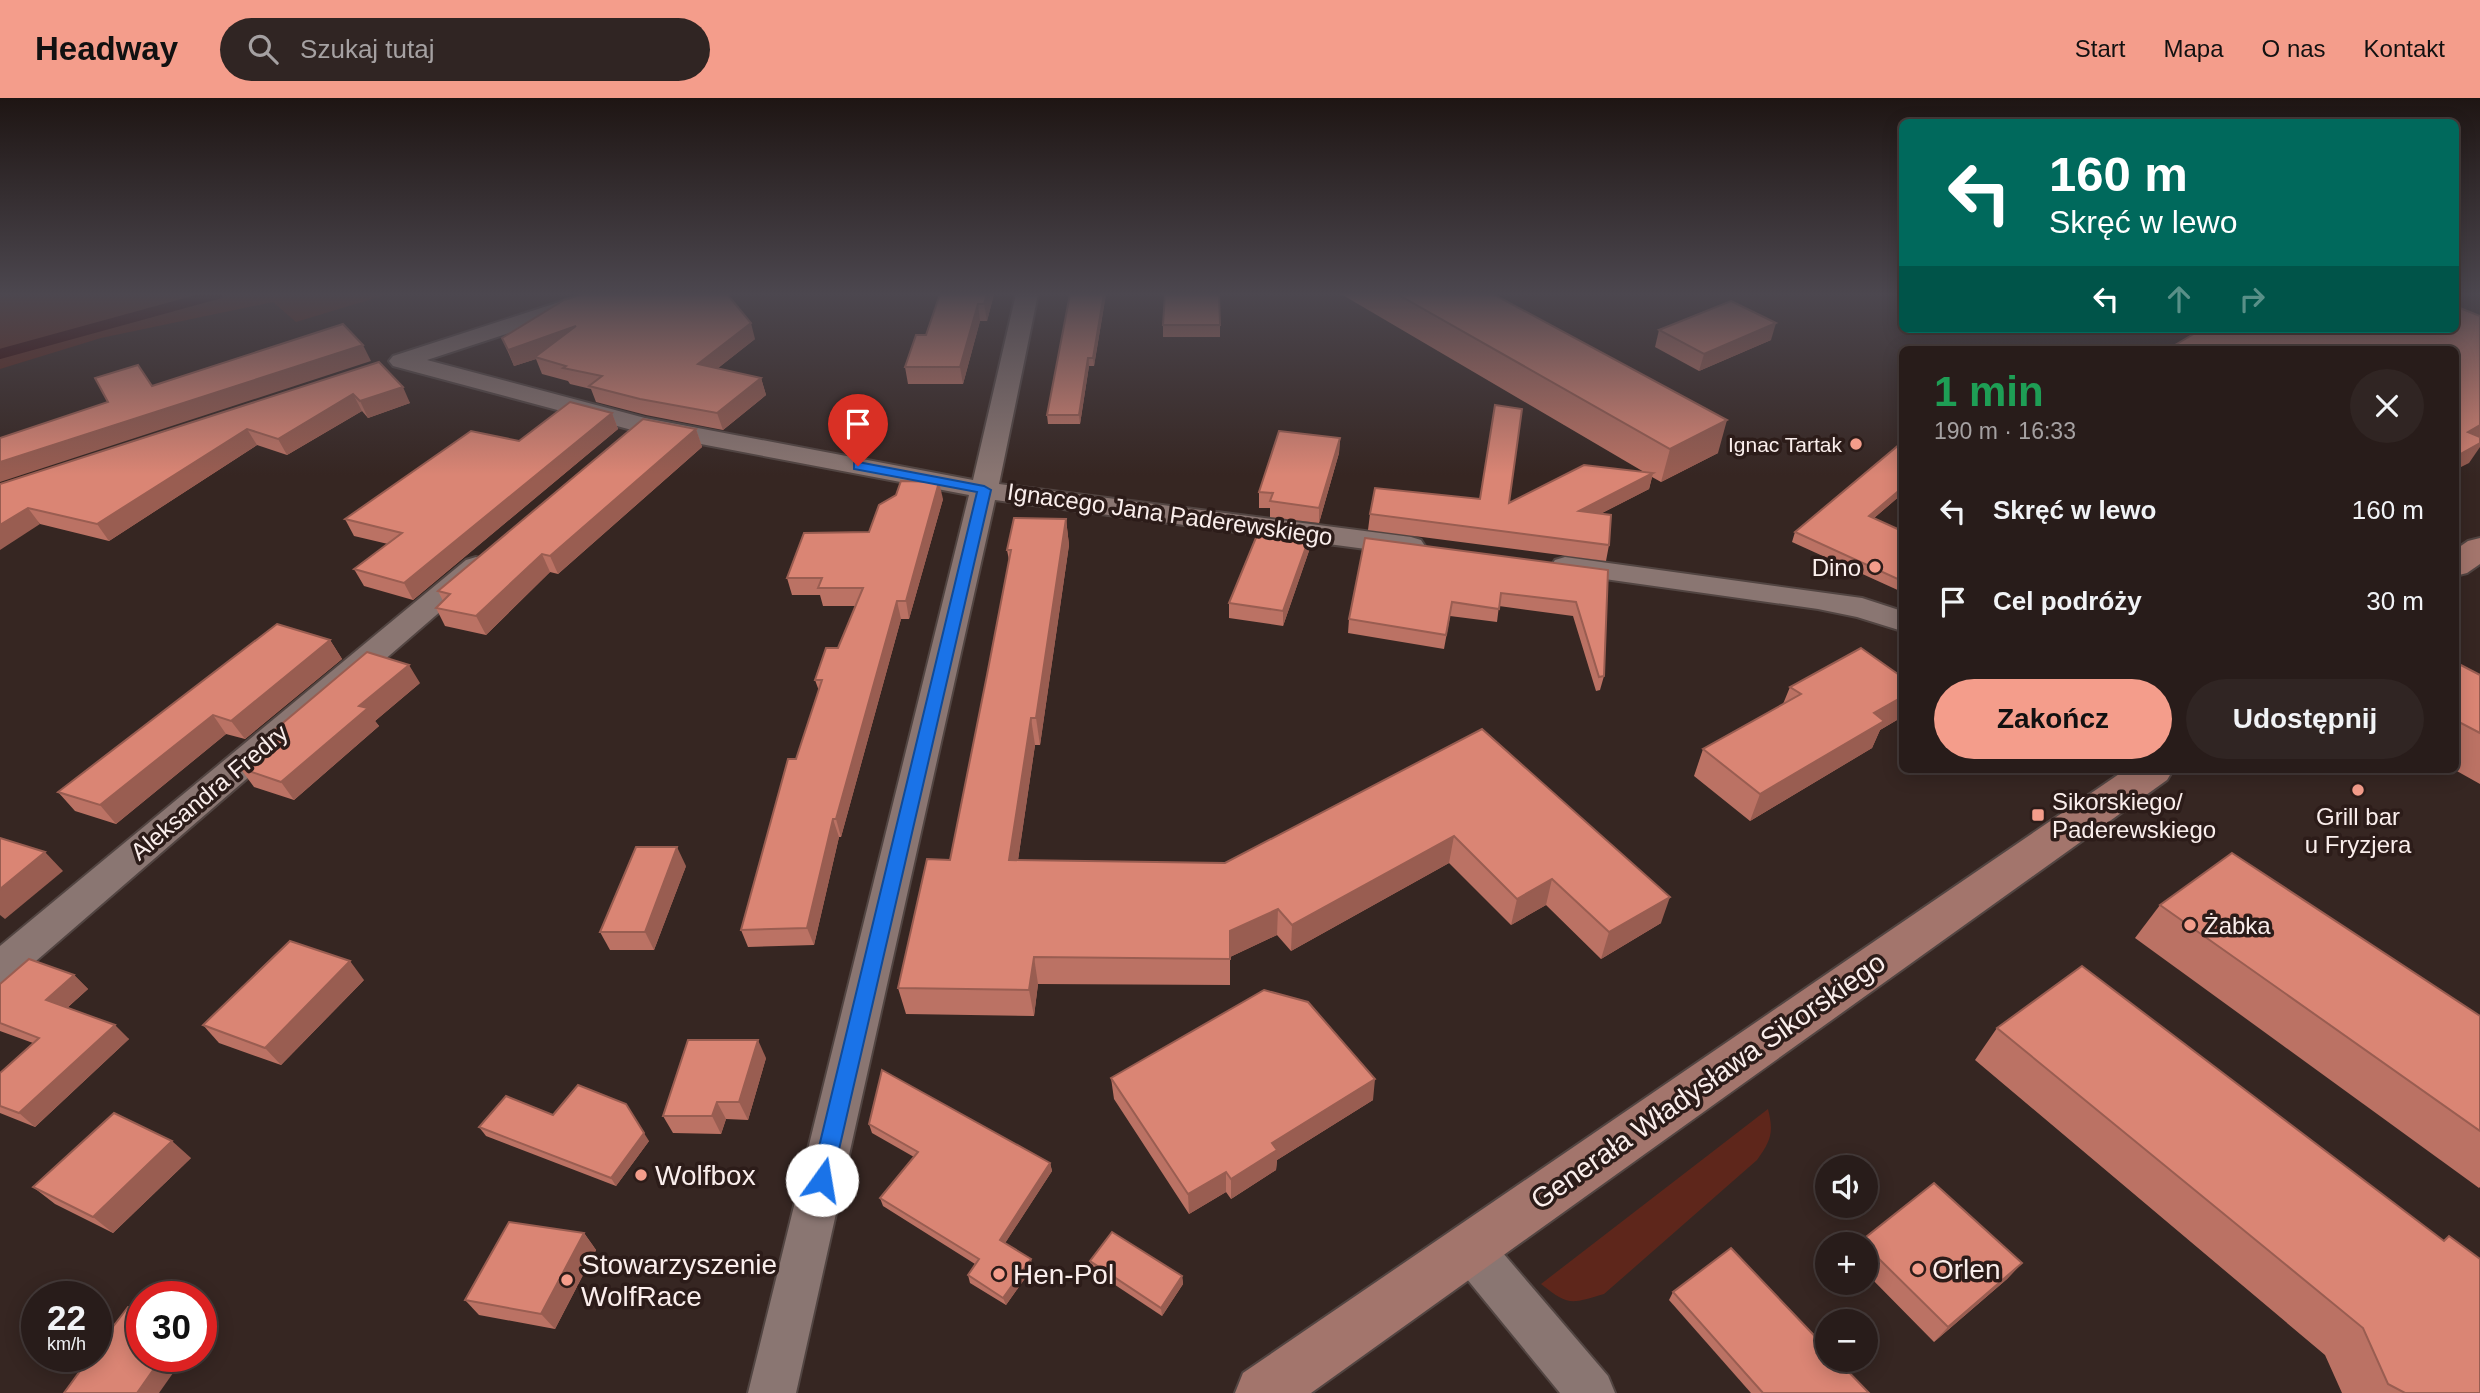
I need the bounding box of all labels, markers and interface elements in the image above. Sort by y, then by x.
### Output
search box [220,18,710,81]
text: Headway [35,30,178,67]
icon: search [244,30,282,68]
text: Szukaj tutaj [300,34,434,64]
text: Start [2075,35,2126,62]
text: Mapa [2164,35,2224,62]
text: O nas [2262,35,2326,62]
text: Kontakt [2364,35,2445,62]
icon: left [1934,147,2025,238]
text: 160 m [2049,147,2188,201]
text: Skręć w lewo [2049,204,2238,240]
icon: left [2087,280,2125,318]
icon: ahead [2160,280,2198,318]
icon: right [2233,280,2271,318]
text: 1 min [1934,368,2044,415]
button: close [2350,369,2424,443]
pin [828,394,888,466]
icon: arrive [839,405,877,443]
text: 190 m · 16:33 [1934,418,2076,444]
place label: Ignac Tartak [1728,433,1842,456]
marker: Ignac Tartak [1848,436,1864,452]
street label: Ignacego Jana Paderewskiego [1006,478,1334,550]
icon: left [1934,492,1972,530]
text: Skręć w lewo [1993,495,2156,525]
text: 160 m [2352,495,2424,525]
place label: Dino [1812,554,1861,581]
marker: Dino [1867,559,1883,575]
icon: arrive [1934,583,1972,621]
text: Cel podróży [1993,586,2142,616]
text: 30 m [2366,586,2424,616]
button: Zakończ [1934,679,2172,759]
button: Udostępnij [2186,679,2424,759]
street label: Aleksandra Fredry [125,719,293,865]
marker: Grill bar u Fryzjera [2350,782,2366,798]
place label: Sikorskiego/ Paderewskiego [2052,788,2216,843]
place label: Grill bar u Fryzjera [2305,803,2412,858]
marker: Sikorskiego/ Paderewskiego [2030,807,2046,823]
place label: Żabka [2204,912,2271,939]
marker: Żabka [2182,917,2198,933]
street label: Generała Władysława Sikorskiego [1525,946,1891,1216]
position arrow [785,1143,859,1217]
map controls [1815,1155,1878,1372]
button: sound [1815,1155,1878,1218]
place label: Wolfbox [655,1160,756,1191]
marker: Wolfbox [633,1167,649,1183]
button: + [1815,1232,1878,1295]
place label: Stowarzyszenie WolfRace [581,1249,777,1312]
place label: Orlen [1932,1254,2000,1285]
place label: Hen-Pol [1013,1259,1114,1290]
marker: Orlen [1910,1261,1926,1277]
marker: Hen-Pol [991,1266,1007,1282]
marker: Stowarzyszenie WolfRace [559,1272,575,1288]
speed limit sign: 30 [126,1281,217,1372]
text: 22 [47,1298,86,1337]
button: − [1815,1309,1878,1372]
text: km/h [47,1334,86,1354]

